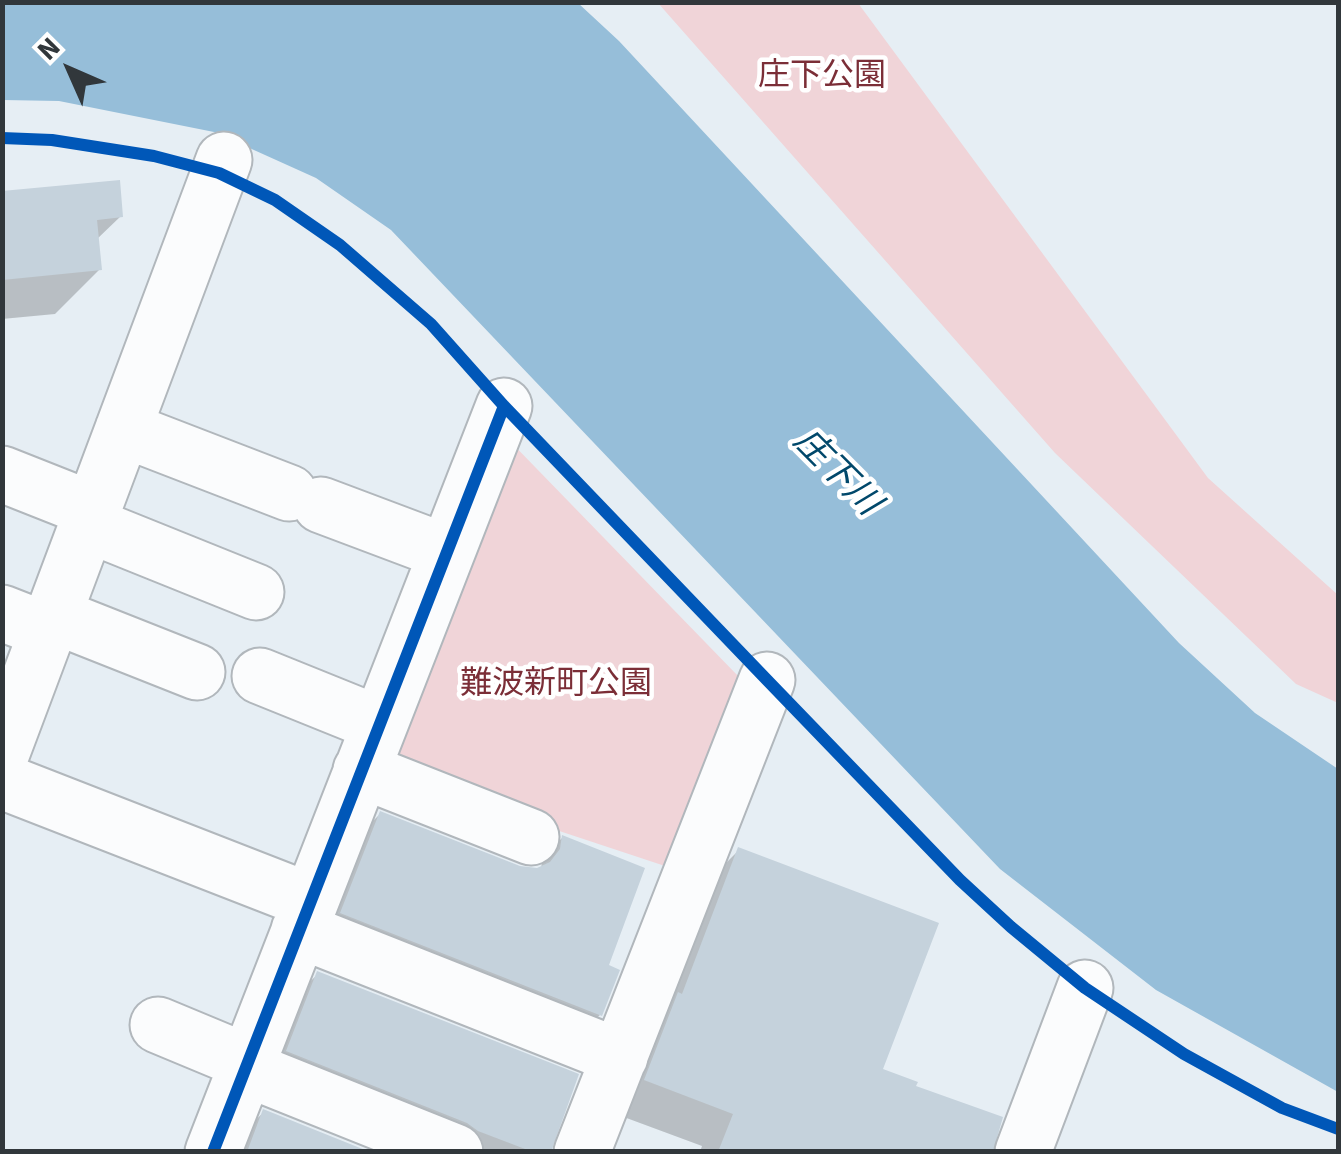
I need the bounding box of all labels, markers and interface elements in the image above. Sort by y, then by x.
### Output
north arrow [20,20,120,120]
text: N [28,28,70,70]
park label: 庄下公園 [758,59,886,97]
water label: 庄下川 [783,422,887,526]
park label: 難波新町公園 [460,667,652,705]

